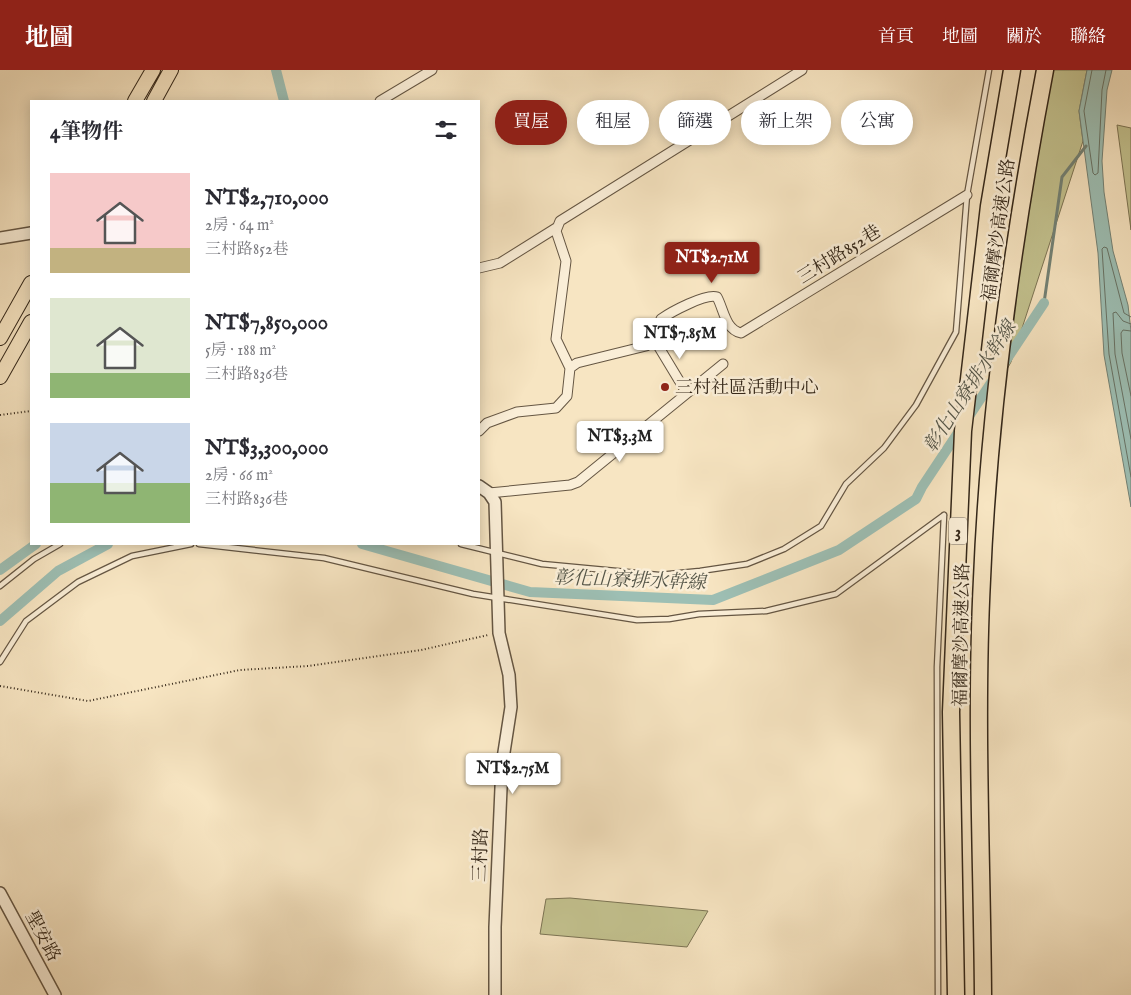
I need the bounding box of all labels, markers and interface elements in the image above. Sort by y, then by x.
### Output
text: 地圖 [25,23,73,54]
text: 首頁 [878,26,914,49]
text: 地圖 [942,26,978,49]
text: 關於 [1006,26,1042,49]
text: 聯絡 [1070,26,1106,49]
chip: 買屋 [495,100,567,145]
chip: 租屋 [577,100,649,145]
chip: 篩選 [659,100,731,145]
chip: 新上架 [741,100,831,145]
chip: 公寓 [841,100,913,145]
icon: filters [432,116,460,144]
text: 4筆物件 [50,119,123,146]
street label: 福爾摩沙高速公路 [978,157,1021,303]
text: NT$2,710,000 [205,185,329,212]
icon: home [90,193,150,253]
text: 2房 · 64 m² [205,216,274,236]
street label: 三村路852巷 [794,221,886,290]
text: 三村路852巷 [205,240,289,260]
pin: NT$2.71M [660,242,764,284]
text: NT$2.71M [676,248,748,268]
text: NT$7,850,000 [205,310,328,337]
water label: 彰化山寮排水幹線 [919,315,1023,457]
icon: home [90,318,150,378]
pin: NT$7.85M [628,318,732,360]
text: NT$7.85M [644,324,716,344]
text: 5房 · 188 m² [205,341,276,361]
text: 三村路836巷 [205,365,288,385]
place label: 三村社區活動中心 [675,377,819,400]
marker: 三村社區活動中心 [659,381,671,393]
pin: NT$3.3M [574,420,666,463]
text: NT$3.3M [588,427,652,447]
text: NT$3,300,000 [205,435,329,462]
icon: home [90,443,150,503]
text: 2房 · 66 m² [205,466,273,486]
text: 三村路836巷 [205,490,288,510]
road number: 3 [949,518,967,544]
street label: 福爾摩沙高速公路 [950,563,975,707]
water label: 彰化山寮排水幹線 [554,566,708,596]
pin: NT$2.75M [461,752,565,795]
text: NT$2.75M [477,759,549,779]
street label: 三村路 [469,828,494,882]
street label: 聖安路 [19,907,65,966]

